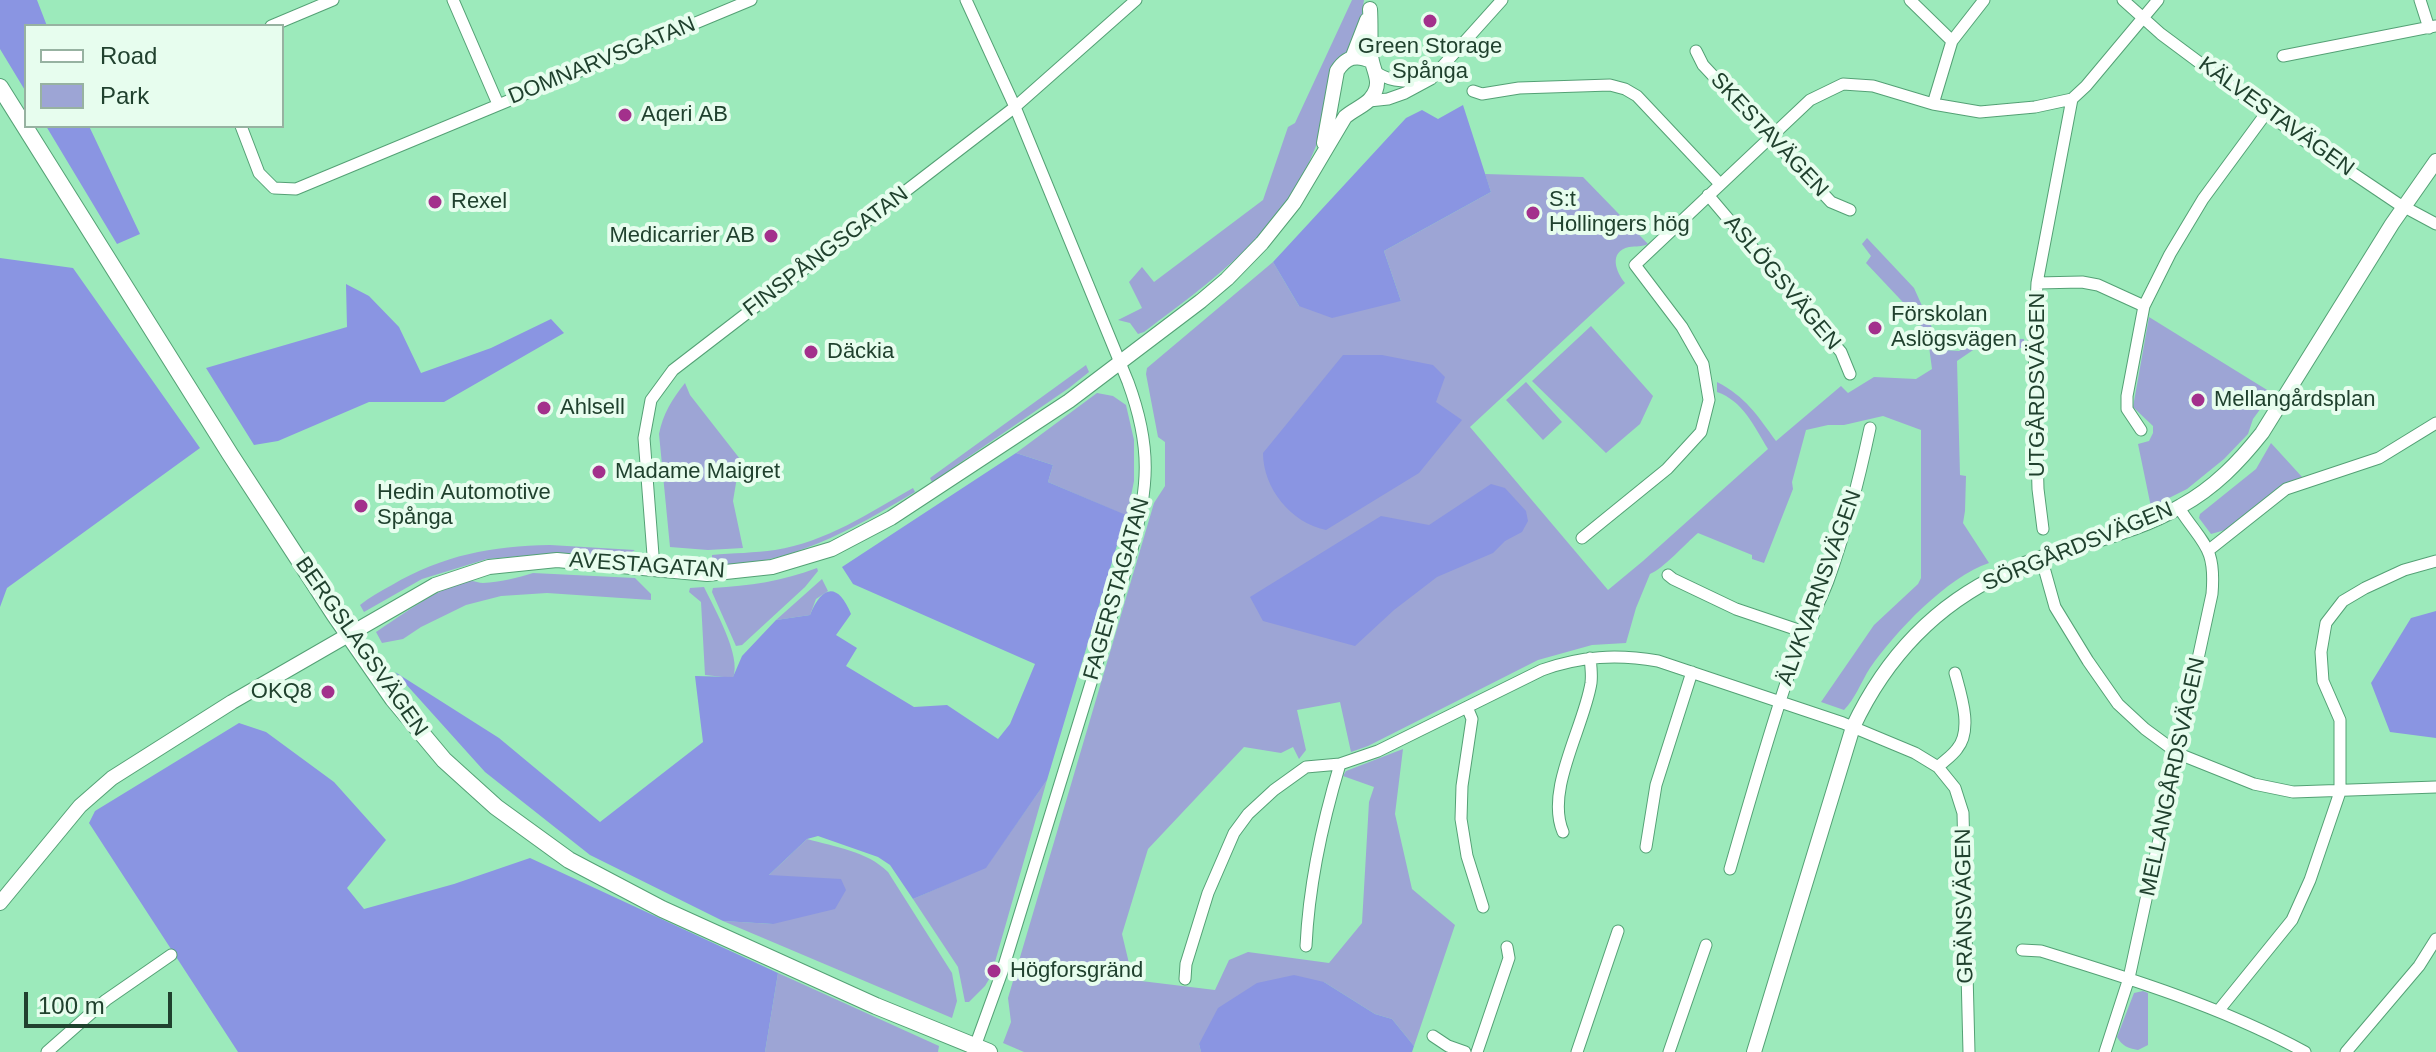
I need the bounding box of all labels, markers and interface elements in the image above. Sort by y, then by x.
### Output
street label: DOMNARVSGATAN [505,11,699,111]
marker: Green Storage Spånga [1421,12,1439,30]
legend [24,24,284,128]
place label: Green Storage Spånga [1358,34,1502,86]
text: Road [100,42,157,69]
street label: KÄLVESTAVÄGEN [2193,52,2359,182]
street label: SKESTAVÄGEN [1705,67,1833,203]
text: Park [100,82,149,109]
place label: Aqeri AB [641,102,728,128]
marker: Aqeri AB [616,106,634,124]
street label: FINSPÅNGSGATAN [738,181,914,323]
place label: S:t Hollingers hög [1549,187,1690,238]
place label: Rexel [451,189,507,215]
marker: Rexel [426,193,444,211]
marker: S:t Hollingers hög [1524,204,1542,222]
street label: ASLÖGSVÄGEN [1718,210,1846,356]
place label: Medicarrier AB [610,223,755,249]
marker: Medicarrier AB [762,227,780,245]
street label: UTGÅRDSVÄGEN [2025,293,2051,477]
place label: Förskolan Aslögsvägen [1891,302,2017,354]
marker: Förskolan Aslögsvägen [1866,319,1884,337]
place label: Däckia [827,339,894,365]
marker: Däckia [802,343,820,361]
place label: Mellangårdsplan [2214,387,2375,413]
marker: Mellangårdsplan [2189,391,2207,409]
place label: Ahlsell [560,395,625,421]
marker: Ahlsell [535,399,553,417]
place label: Madame Maigret [615,459,780,485]
marker: Madame Maigret [590,463,608,481]
place label: Hedin Automotive Spånga [377,480,551,532]
street label: ÄLVKVARNSVÄGEN [1772,487,1868,689]
street label: FAGERSTAGATAN [1078,495,1156,683]
marker: Hedin Automotive Spånga [352,497,370,515]
street label: SÖRGÅRDSVÄGEN [1979,497,2177,597]
street label: AVESTAGATAN [568,547,726,585]
street label: BERGSLAGSVÄGEN [289,552,433,742]
street label: MELLANGÅRDSVÄGEN [2135,655,2211,899]
place label: OKQ8 [251,679,312,705]
marker: OKQ8 [319,683,337,701]
street label: GRÄNSVÄGEN [1950,828,1980,984]
place label: Högforsgränd [1010,958,1143,984]
marker: Högforsgränd [985,962,1003,980]
scale bar [28,976,176,1026]
text: 100 m [38,992,105,1019]

